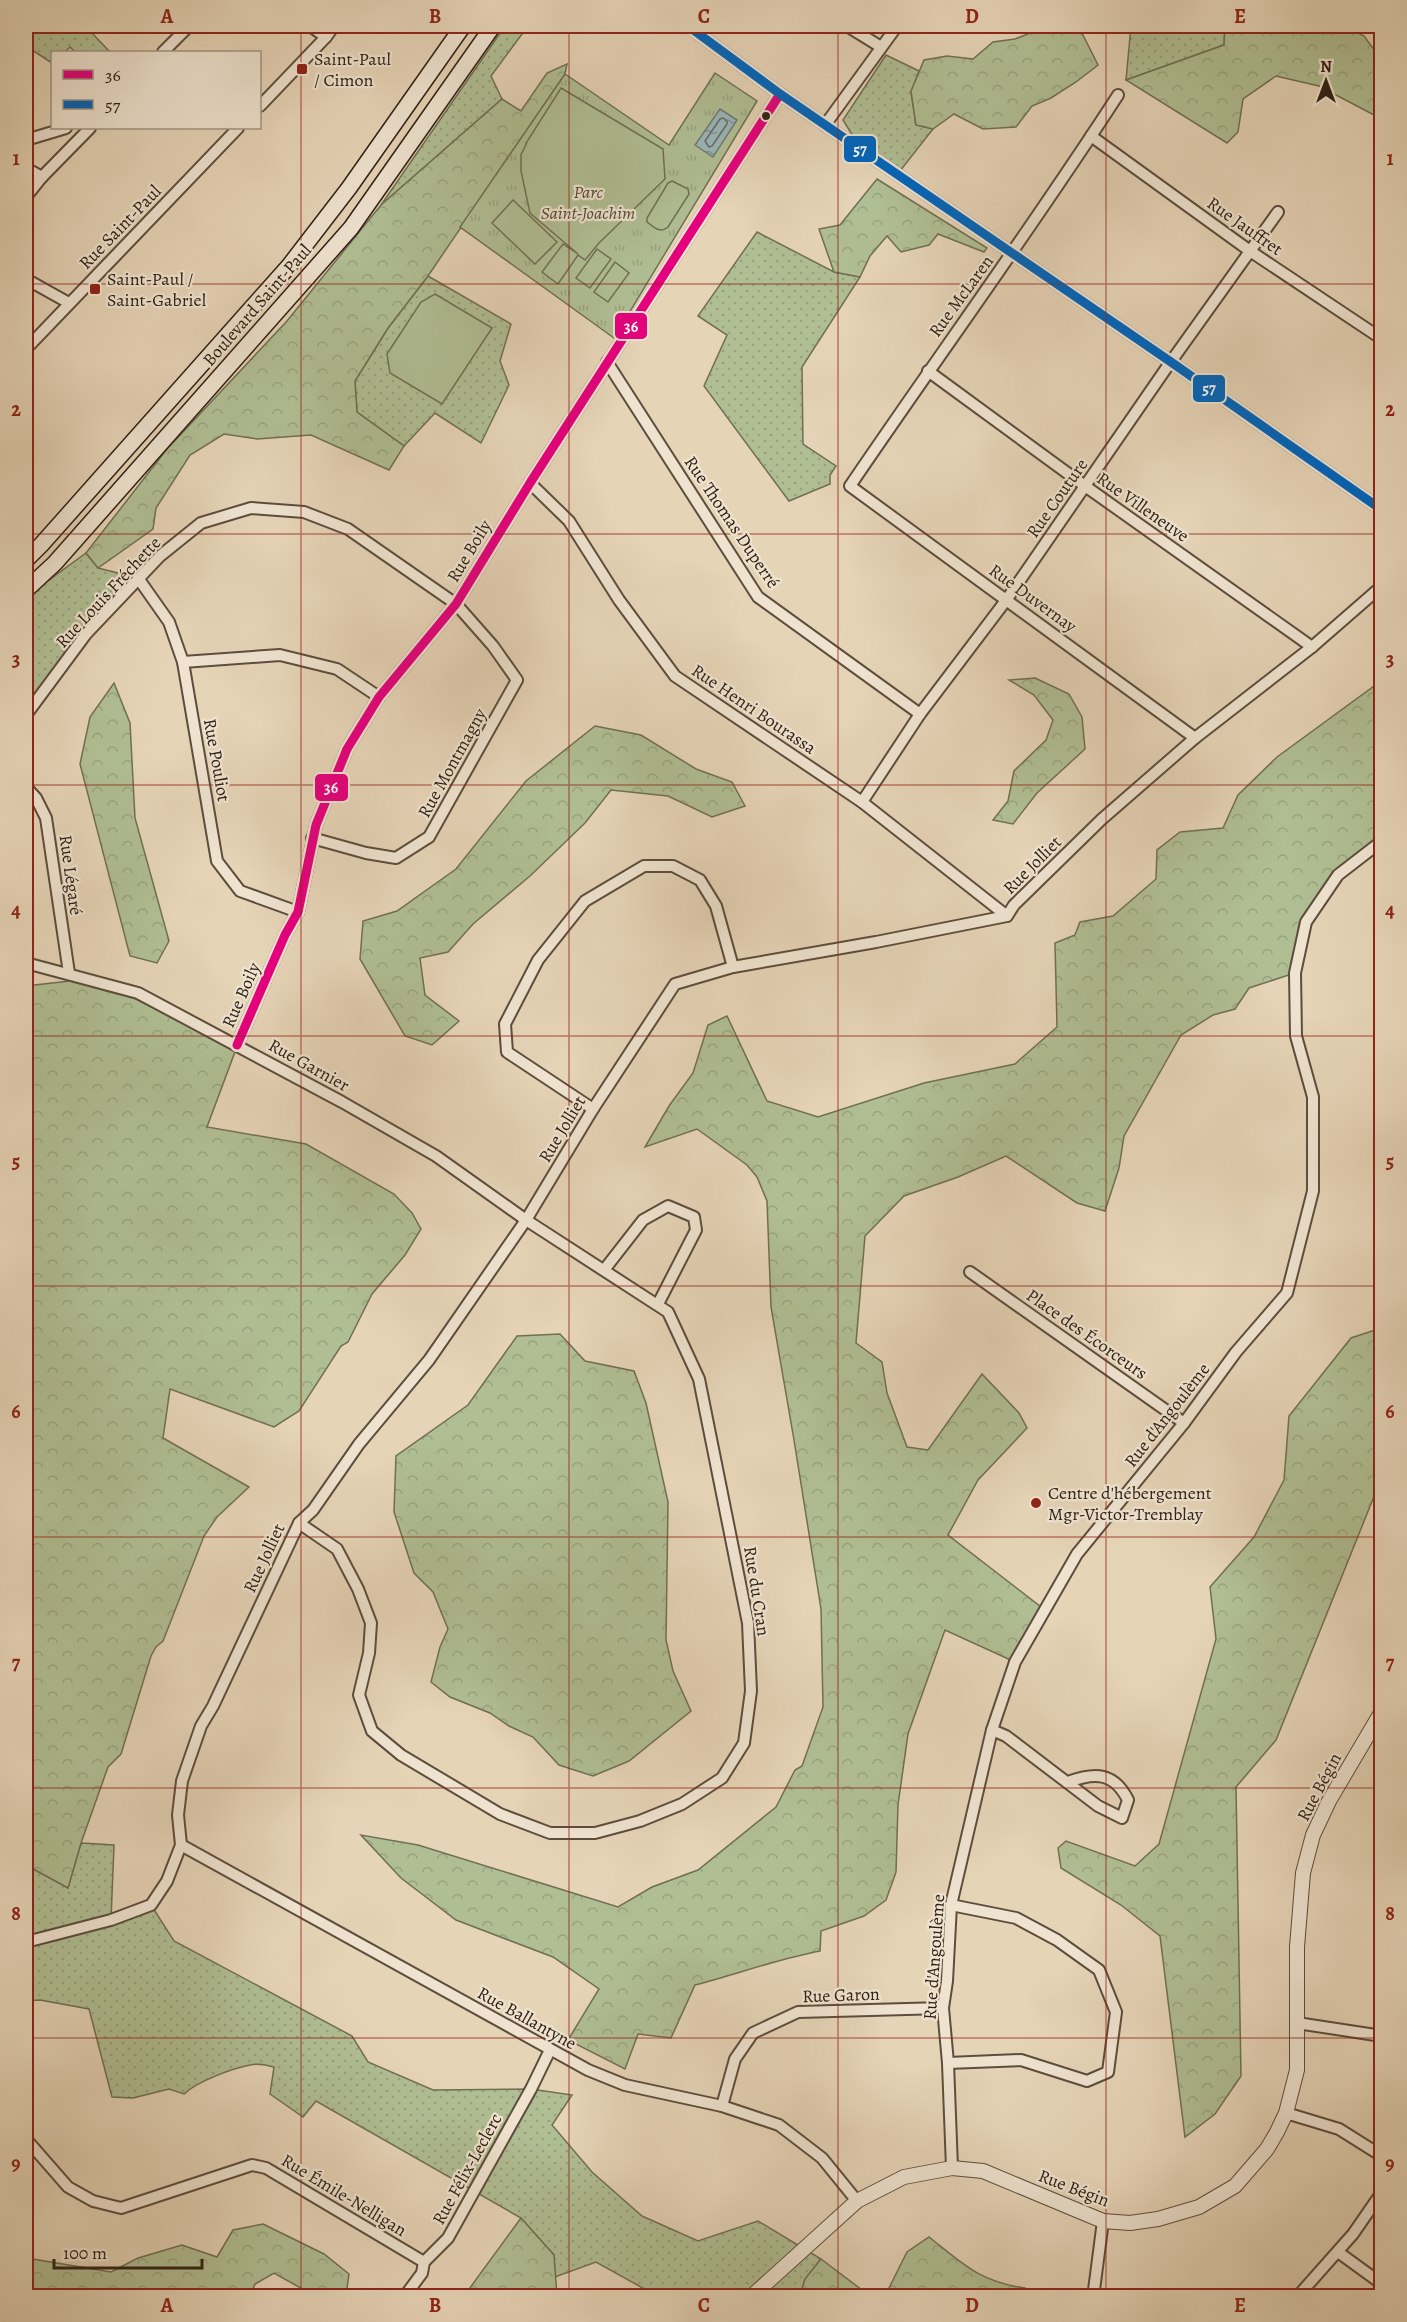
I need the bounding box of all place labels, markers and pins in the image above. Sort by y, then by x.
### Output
place label: Saint-Paul / Cimon [314,47,391,92]
marker: Saint-Paul / Cimon [295,62,309,76]
unlabelled marker [760,110,772,122]
place label: Saint-Paul / Saint-Gabriel [107,267,207,312]
marker: Saint-Paul / Saint-Gabriel [88,282,102,296]
place label: Centre d'hébergement Mgr-Victor-Tremblay [1048,1481,1212,1526]
marker: Centre d'hébergement Mgr-Victor-Tremblay [1029,1496,1043,1510]

